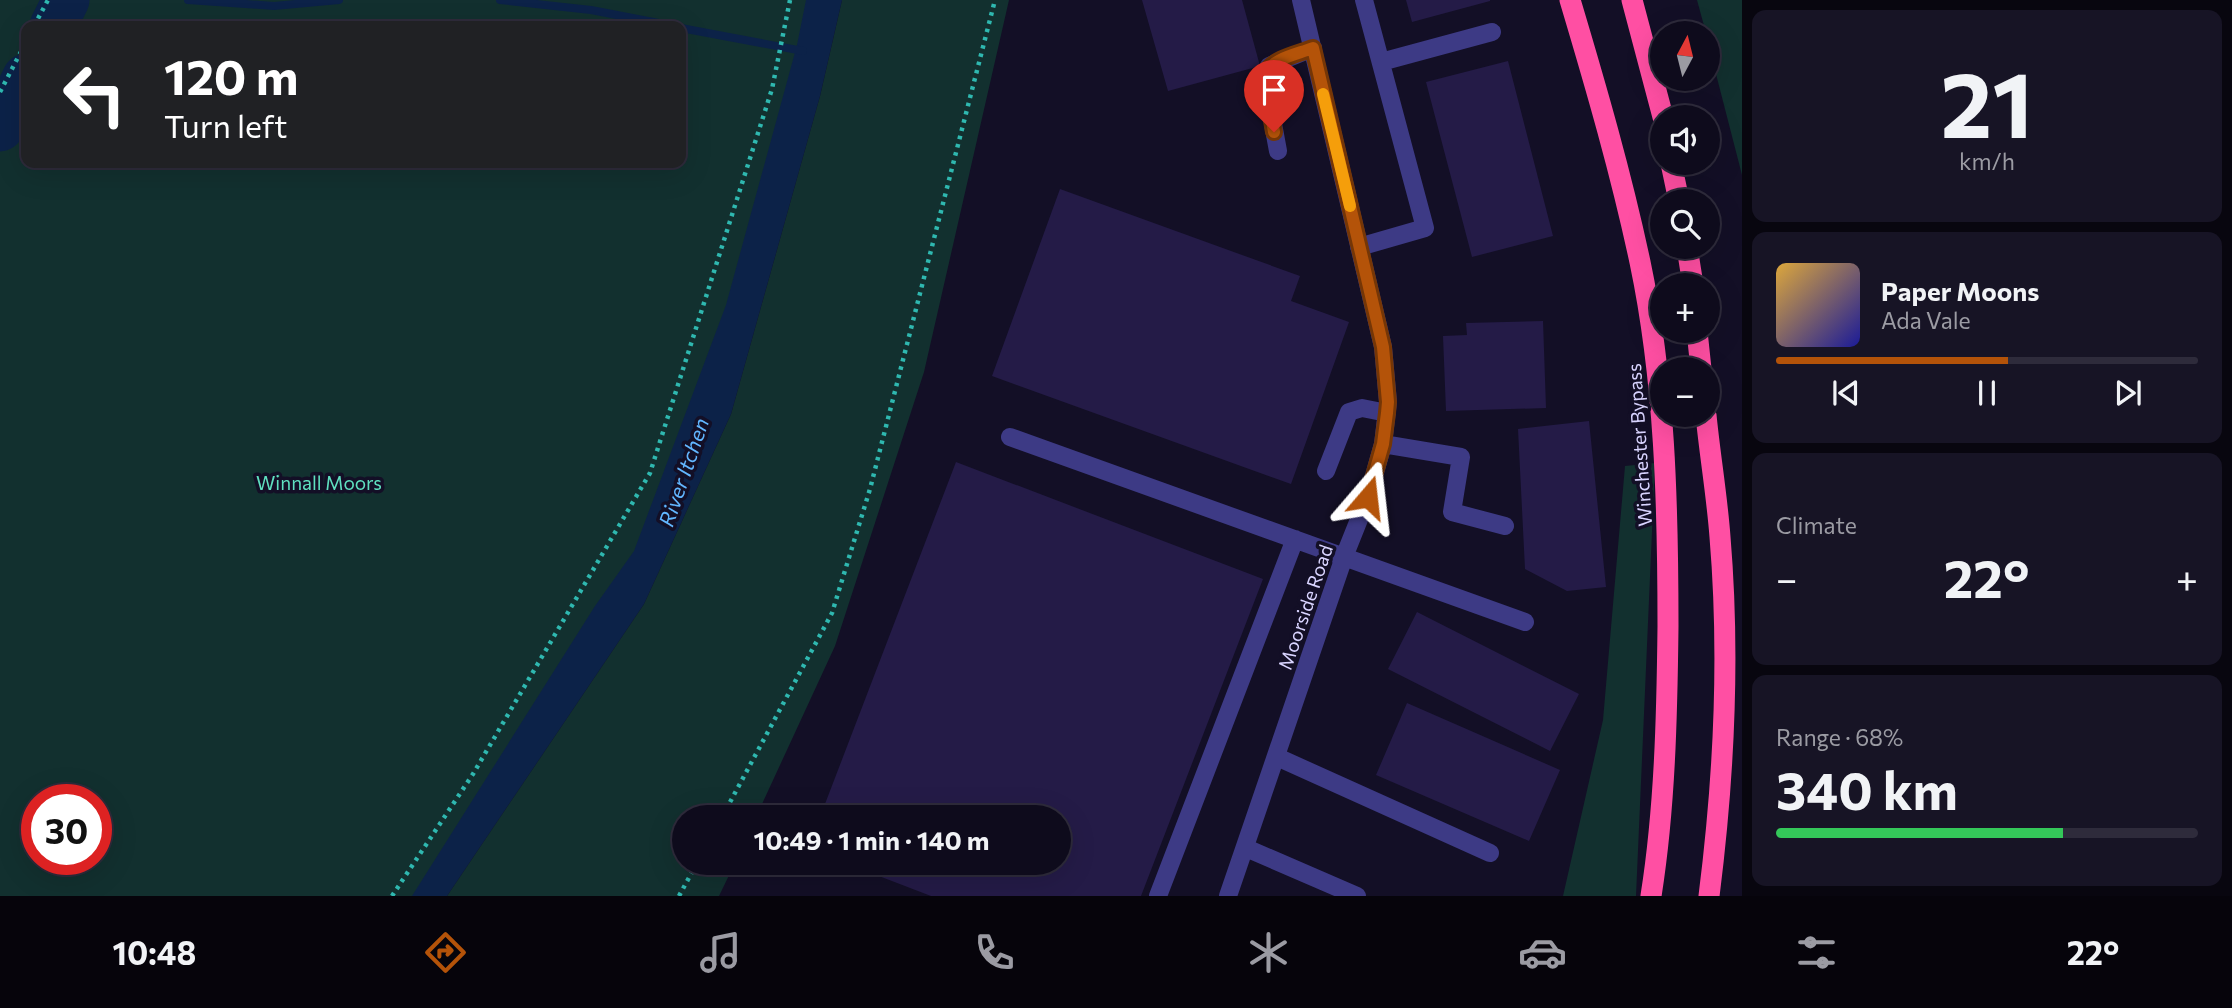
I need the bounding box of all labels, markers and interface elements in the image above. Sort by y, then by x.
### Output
north arrow [1650,21,1720,91]
map controls [1650,21,1720,427]
text: 120 m [164,45,298,105]
text: 21 [1941,45,2033,157]
icon: left [49,49,140,140]
pin [1244,60,1304,132]
icon: arrive [1255,71,1293,109]
text: Turn left [164,105,288,145]
button: sound [1650,105,1720,175]
text: km/h [1959,147,2015,175]
button: search [1650,189,1720,259]
button: + [1650,273,1720,343]
text: Paper Moons [1881,275,2039,306]
text: Ada Vale [1881,306,1971,334]
button: − [1650,357,1720,427]
street label: Winchester Bypass [1622,363,1656,527]
icon: previous [1827,374,1865,412]
icon: pause [1968,374,2006,412]
icon: next [2109,374,2147,412]
water label: River Itchen [653,414,713,530]
position arrow [1331,460,1405,534]
park label: Winnall Moors [256,471,382,494]
text: Climate [1776,511,1857,539]
street label: Moorside Road [1273,541,1337,673]
text: 22° [1944,545,2029,609]
text: − [1776,554,1798,601]
text: + [2176,554,2198,601]
text: Range · 68% [1776,723,1903,751]
text: 340 km [1776,757,1958,821]
speed limit sign: 30 [21,784,112,875]
text: 10:49 · 1 min · 140 m [754,824,989,855]
icon: directions [421,928,470,977]
icon: music [696,928,745,977]
icon: phone [970,928,1019,977]
icon: climate [1244,928,1293,977]
icon: car [1518,928,1567,977]
icon: filters [1792,928,1841,977]
text: 10:48 [113,932,196,972]
text: 22° [2067,932,2119,972]

